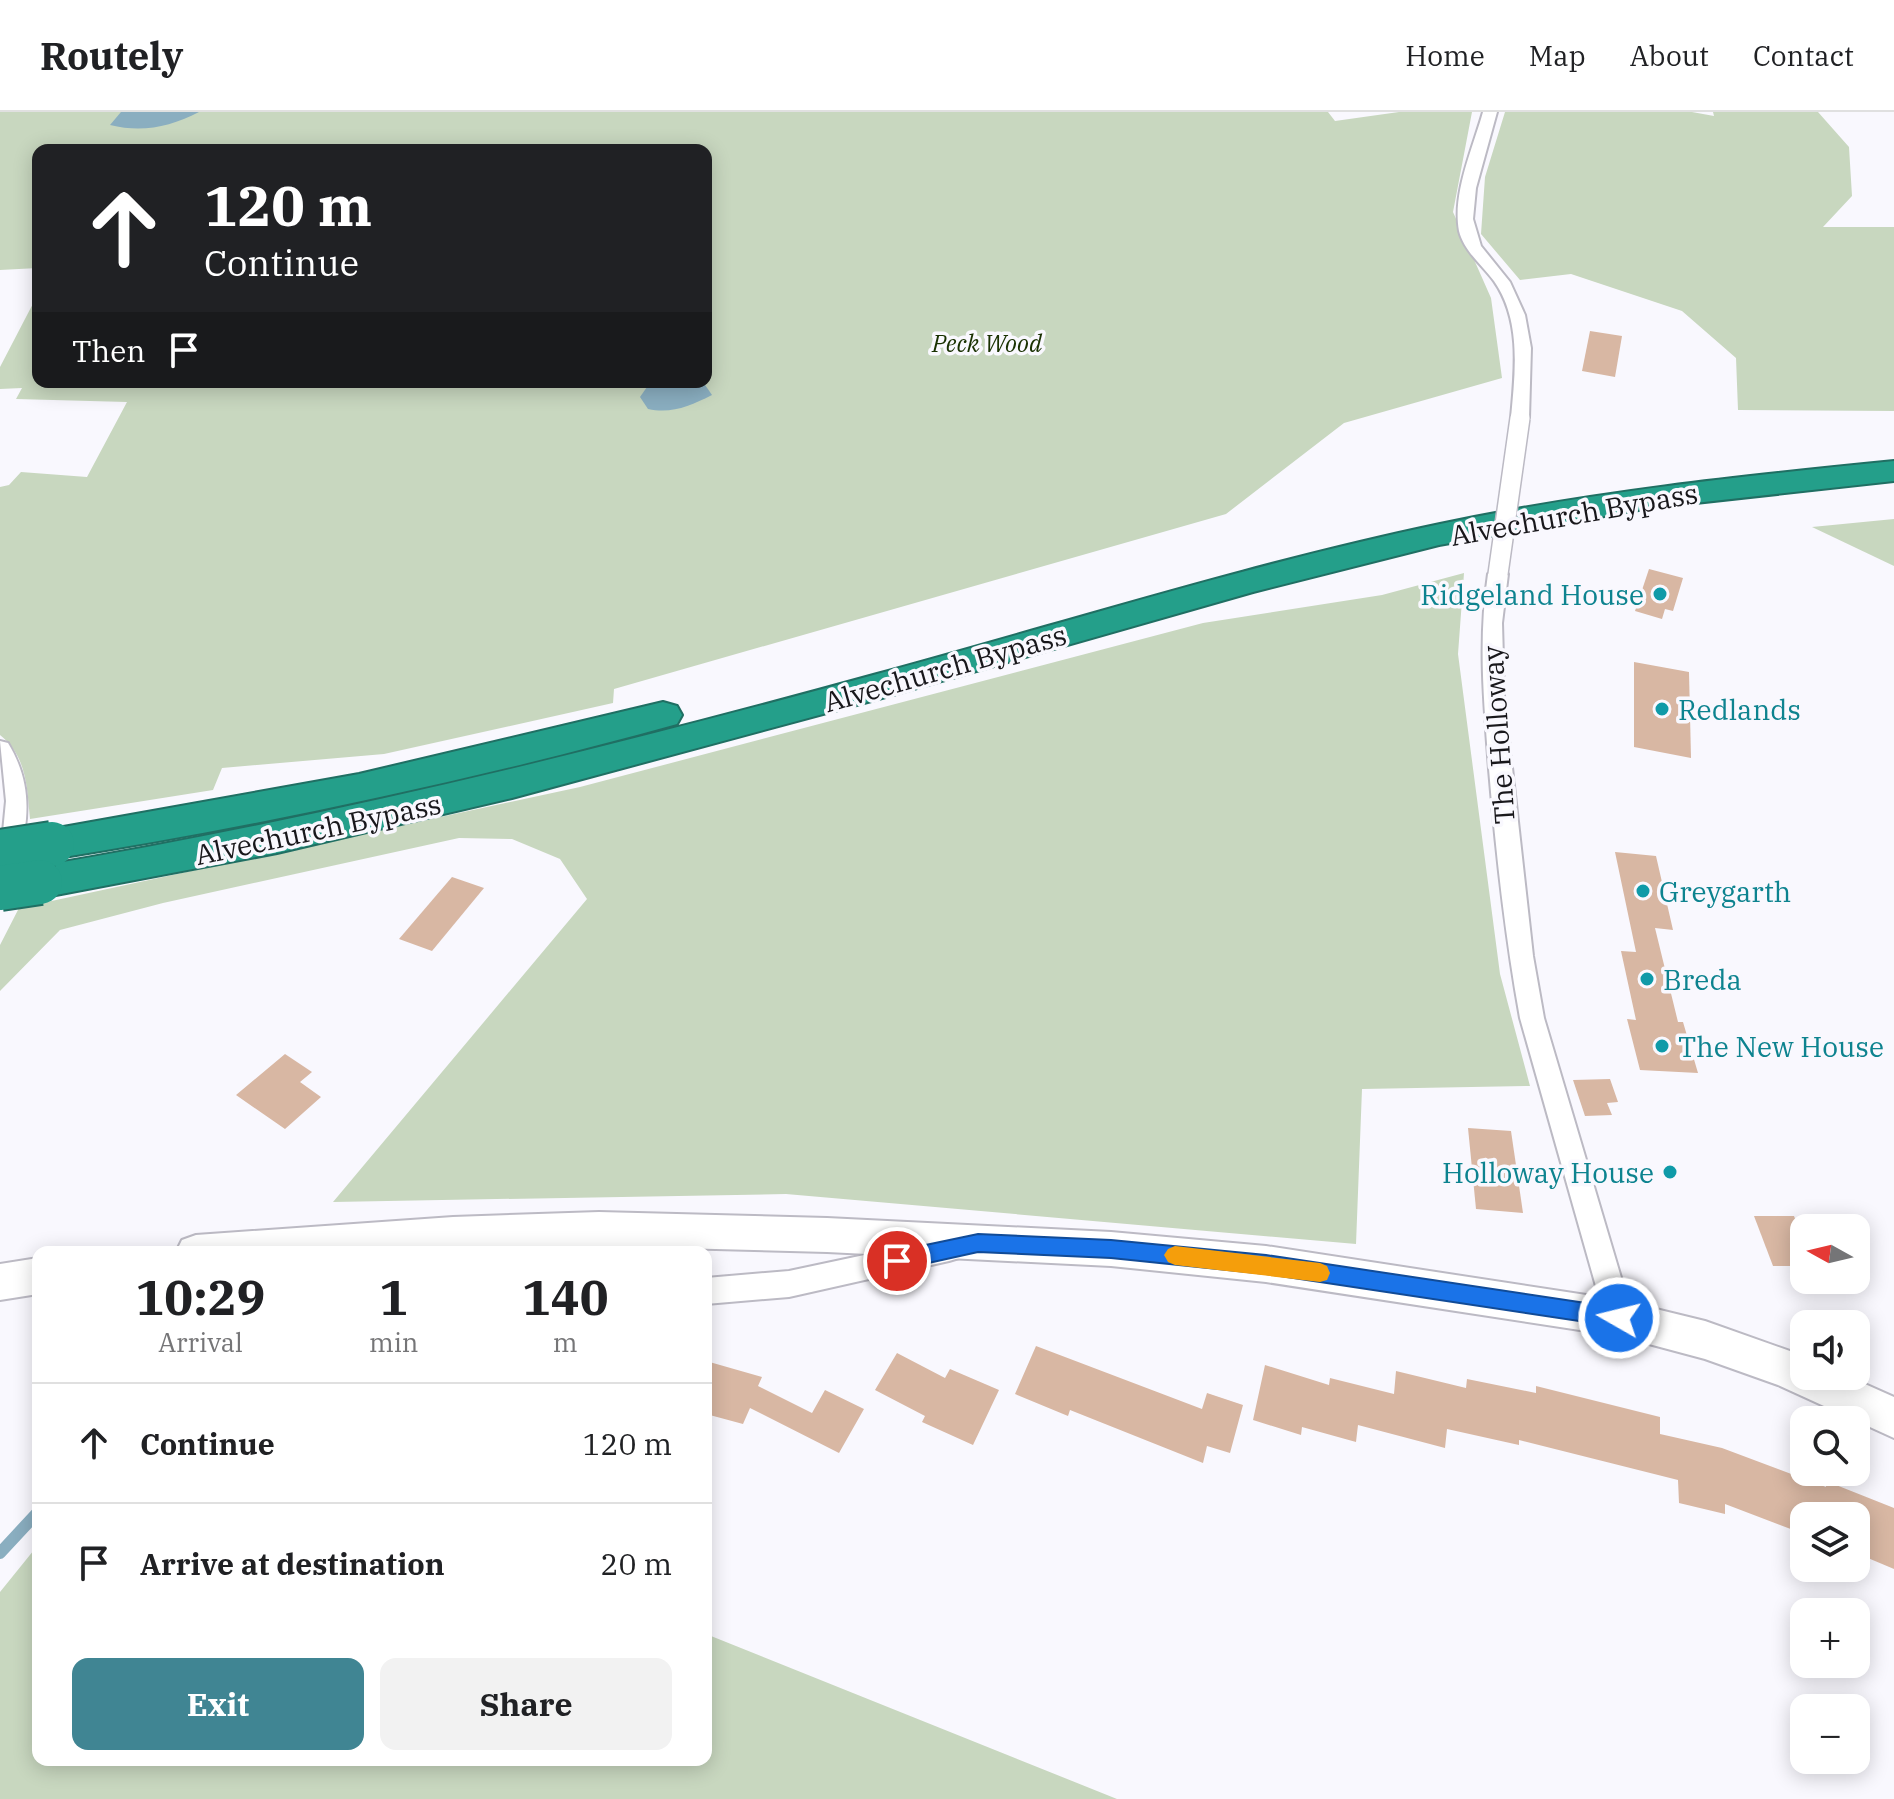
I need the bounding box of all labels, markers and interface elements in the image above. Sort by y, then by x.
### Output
text: Routely [40,31,183,80]
text: Home [1405,37,1485,74]
text: Map [1529,37,1586,74]
text: About [1630,37,1709,74]
text: Contact [1753,37,1854,74]
text: 120 m [204,169,372,241]
icon: ahead [72,176,176,280]
text: Continue [204,239,359,286]
park label: Peck Wood [931,327,1043,359]
icon: arrive [162,328,206,372]
text: Then [72,331,146,370]
street label: Alvechurch Bypass [1447,474,1701,554]
place label: Ridgeland House [1420,576,1644,613]
marker: Ridgeland House [1651,585,1669,603]
street label: Alvechurch Bypass [819,616,1071,720]
street label: The Holloway [1473,644,1523,826]
place label: Redlands [1678,691,1801,728]
marker: Redlands [1653,700,1671,718]
street label: Alvechurch Bypass [192,785,444,873]
place label: Greygarth [1659,873,1791,910]
marker: Greygarth [1634,882,1652,900]
place label: Breda [1663,961,1742,998]
marker: Breda [1638,970,1656,988]
place label: The New House [1678,1028,1884,1065]
marker: The New House [1653,1037,1671,1055]
place label: Holloway House [1442,1154,1654,1191]
marker: Holloway House [1661,1163,1679,1181]
north arrow [1790,1214,1870,1294]
map controls [1790,1214,1870,1774]
pin [863,1227,931,1295]
icon: arrive [875,1239,919,1283]
text: 10:29 [136,1266,265,1328]
text: 1 [379,1266,408,1328]
text: 140 [522,1266,608,1328]
position arrow [1577,1276,1661,1360]
button: sound [1790,1310,1870,1390]
text: Arrival [158,1325,243,1359]
text: min [369,1325,418,1359]
text: m [553,1325,578,1359]
button: search [1790,1406,1870,1486]
icon: ahead [72,1421,116,1465]
text: Continue [140,1424,275,1463]
text: 120 m [582,1424,672,1463]
button: layers [1790,1502,1870,1582]
icon: arrive [72,1541,116,1585]
text: Arrive at destination [140,1544,445,1583]
text: 20 m [600,1544,672,1583]
button: + [1790,1598,1870,1678]
button: Exit [72,1658,364,1750]
button: Share [380,1658,672,1750]
button: − [1790,1694,1870,1774]

